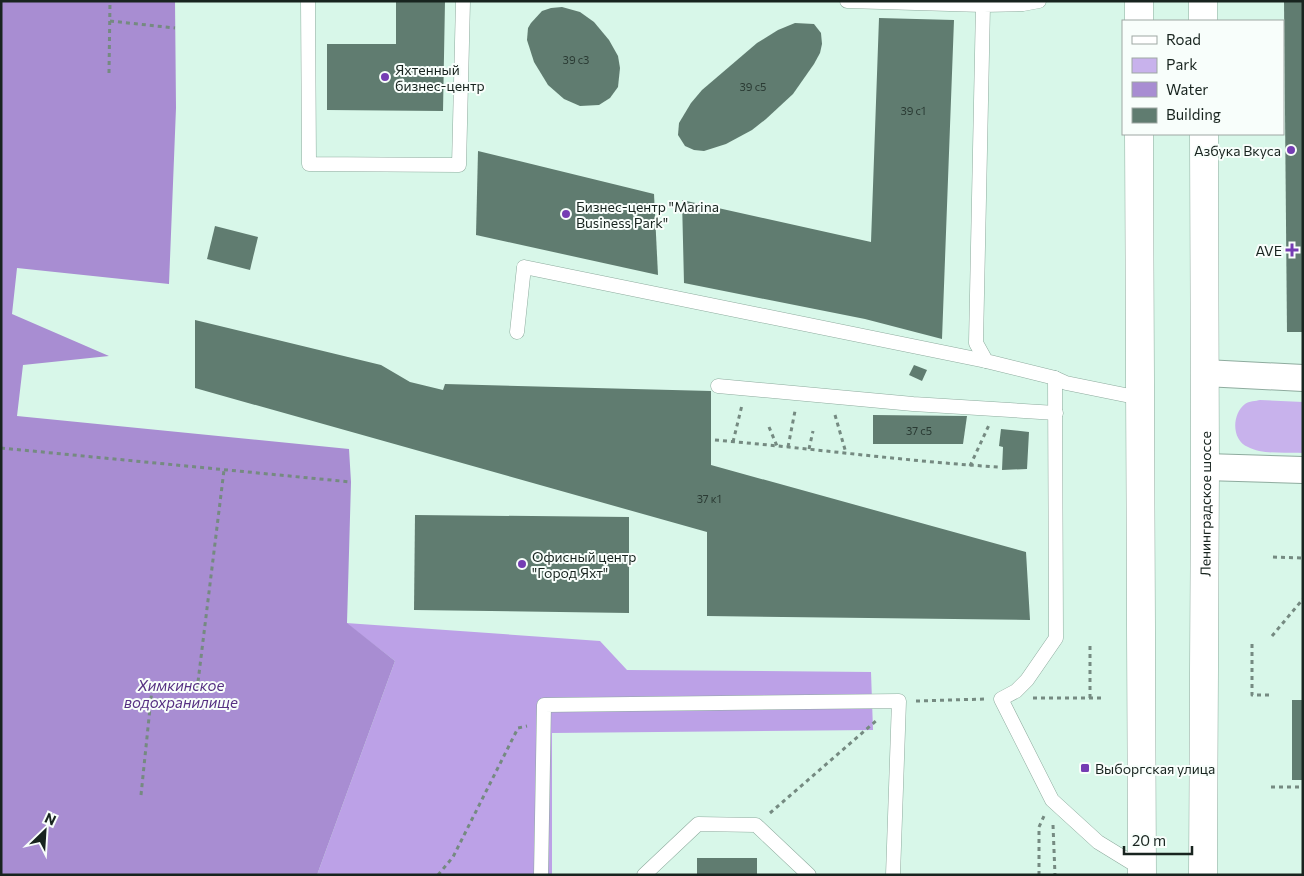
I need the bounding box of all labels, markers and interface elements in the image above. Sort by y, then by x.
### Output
legend [1122,20,1284,135]
text: Road [1166,30,1201,48]
house number: 39 с3 [563,53,589,66]
text: Park [1166,55,1197,73]
place label: Яхтенный бизнес-центр [395,61,485,94]
marker: Яхтенный бизнес-центр [379,71,391,83]
house number: 39 с5 [740,80,766,93]
text: Water [1166,80,1208,98]
house number: 39 с1 [900,104,926,117]
text: Building [1166,105,1221,123]
place label: Азбука Вкуса [1194,142,1281,159]
marker: Азбука Вкуса [1285,144,1297,156]
place label: Бизнес-центр "Marina Business Park" [576,198,719,231]
marker: Бизнес-центр "Marina Business Park" [560,208,572,220]
place label: AVE [1255,242,1282,259]
marker: AVE [1286,244,1298,256]
house number: 37 с5 [906,424,932,437]
street label: Ленинградское шоссе [1196,431,1214,577]
house number: 37 к1 [697,492,721,505]
place label: Офисный центр "Город Яхт" [532,548,637,581]
marker: Офисный центр "Город Яхт" [516,558,528,570]
water label: Химкинское водохранилище [124,676,238,711]
place label: Выборгская улица [1095,760,1215,777]
marker: Выборгская улица [1079,762,1091,774]
north arrow [20,806,70,856]
text: N [42,809,59,829]
scale bar [1124,824,1192,856]
text: 20 m [1132,831,1166,849]

